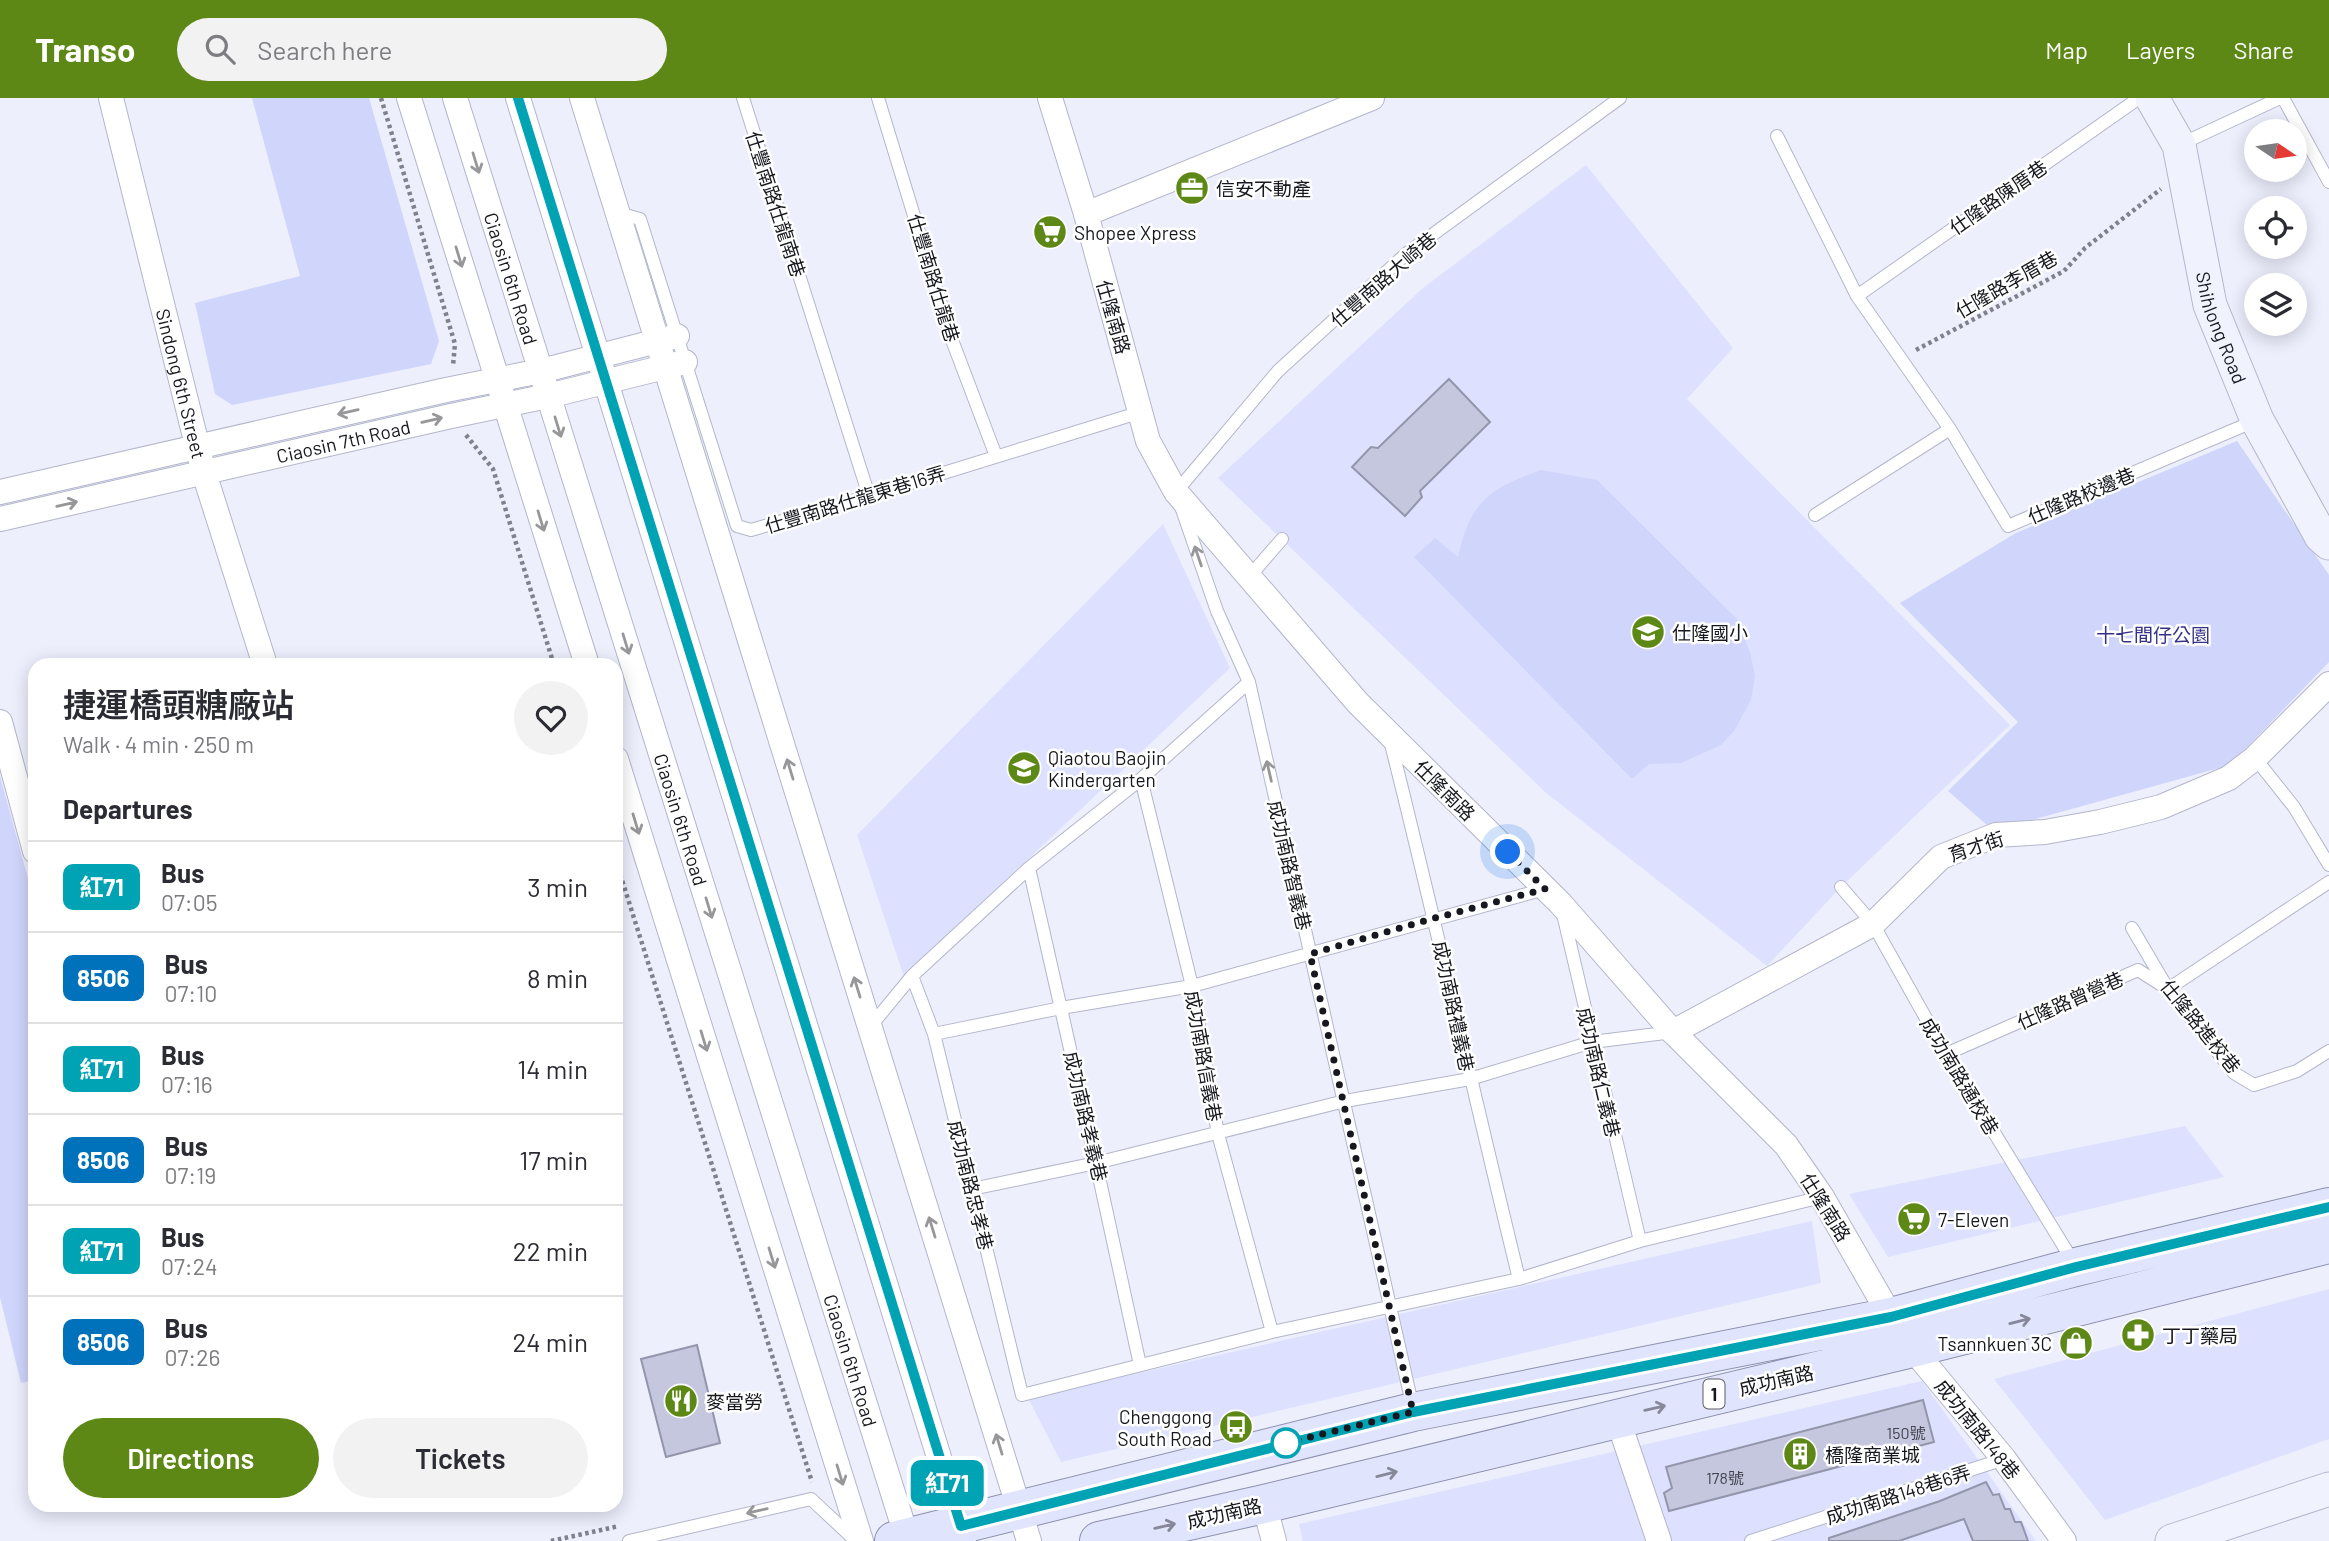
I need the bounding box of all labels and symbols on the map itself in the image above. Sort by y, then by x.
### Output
north arrow [2244,119,2306,182]
street label: 仕豐南路仕龍南巷 [742,128,810,280]
one-way arrow [470,152,483,174]
street label: 仕隆路陳厝巷 [1945,155,2051,239]
office icon: 信安不動產 [1173,169,1211,207]
place label: 信安不動產 [1216,177,1311,200]
street label: Ciaosin 6th Road [480,209,543,347]
street label: 仕豐南路仕龍巷 [904,211,964,345]
supermarket icon: Shopee Xpress [1031,213,1069,251]
place label: Shopee Xpress [1074,221,1196,244]
street label: 仕豐南路大崎巷 [1325,227,1441,331]
one-way arrow [454,245,467,267]
street label: 仕隆路李厝巷 [1951,246,2061,322]
street label: Shihlong Road [2192,270,2252,387]
street label: 仕隆南路 [1092,277,1136,357]
street label: Sindong 6th Street [152,306,211,461]
one-way arrow [337,406,360,420]
one-way arrow [420,413,442,426]
street label: Ciaosin 7th Road [274,414,412,467]
one-way arrow [552,416,565,438]
street label: 仕豐南路仕龍東巷16弄 [762,461,948,537]
street label: 仕隆路校邊巷 [2024,462,2138,528]
one-way arrow [55,496,77,509]
one-way arrow [536,509,549,531]
one-way arrow [1191,546,1203,568]
school or university icon: 仕隆國小 [1629,613,1667,651]
place label: 仕隆國小 [1672,621,1748,644]
park label: 十七間仔公園 [2096,623,2210,646]
one-way arrow [620,633,633,655]
place label: Qiaotou Baojin Kindergarten [1048,746,1166,791]
school or university icon: Qiaotou Baojin Kindergarten [1005,749,1043,787]
street label: Ciaosin 6th Road [650,750,713,888]
street label: 仕隆南路 [1410,755,1480,825]
one-way arrow [783,758,796,780]
one-way arrow [1262,760,1275,783]
street label: 成功南路智義巷 [1264,798,1316,932]
one-way arrow [631,813,644,835]
street label: 育才街 [1945,826,2007,866]
your location [1490,834,1525,869]
one-way arrow [703,897,716,919]
street label: 成功南路禮義巷 [1429,939,1479,1073]
street label: 仕隆路曾營巷 [2013,966,2127,1034]
street label: 仕隆路進校巷 [2156,974,2246,1078]
one-way arrow [850,976,863,998]
street label: 成功南路信義巷 [1181,989,1227,1123]
street label: 成功南路仁義巷 [1573,1005,1625,1139]
street label: 成功南路通校巷 [1916,1013,2004,1139]
one-way arrow [699,1030,712,1052]
street label: 成功南路孝義巷 [1060,1049,1112,1183]
street label: 成功南路忠孝巷 [944,1118,998,1252]
street label: 仕隆南路 [1796,1169,1856,1245]
supermarket icon: 7-Eleven [1895,1200,1933,1238]
place label: 7-Eleven [1938,1208,2009,1231]
one-way arrow [924,1217,937,1239]
one-way arrow [767,1247,780,1269]
street label: Ciaosin 6th Road [820,1291,883,1429]
one-way arrow [2008,1314,2030,1327]
pharmacy icon: 丁丁藥局 [2119,1316,2157,1354]
shop icon: Tsannkuen 3C [2057,1324,2095,1362]
place label: 丁丁藥局 [2162,1324,2238,1347]
place label: Tsannkuen 3C [1938,1332,2052,1355]
street label: 成功南路 [1736,1360,1816,1400]
street label: 成功南路148巷 [1931,1374,2025,1484]
road number: 1 [1704,1380,1724,1408]
restaurant icon: 麥當勞 [662,1382,700,1420]
place label: 麥當勞 [706,1390,763,1413]
one-way arrow [1643,1401,1666,1415]
place label: Chenggong South Road [1117,1405,1212,1450]
bus stop icon: Chenggong South Road [1217,1408,1255,1446]
house number: 150號 [1887,1423,1925,1442]
unlabelled marker [1271,1428,1301,1458]
one-way arrow [992,1434,1005,1456]
building icon: 橋隆商業城 [1781,1435,1819,1473]
place label: 橋隆商業城 [1825,1443,1920,1466]
line badge: 紅71 [907,1460,987,1506]
street label: 成功南路148巷6弄 [1823,1460,1973,1528]
one-way arrow [835,1464,848,1486]
one-way arrow [1375,1467,1398,1480]
house number: 178號 [1706,1468,1744,1487]
street label: 成功南路 [1184,1493,1264,1533]
one-way arrow [746,1505,769,1518]
one-way arrow [1153,1519,1176,1532]

